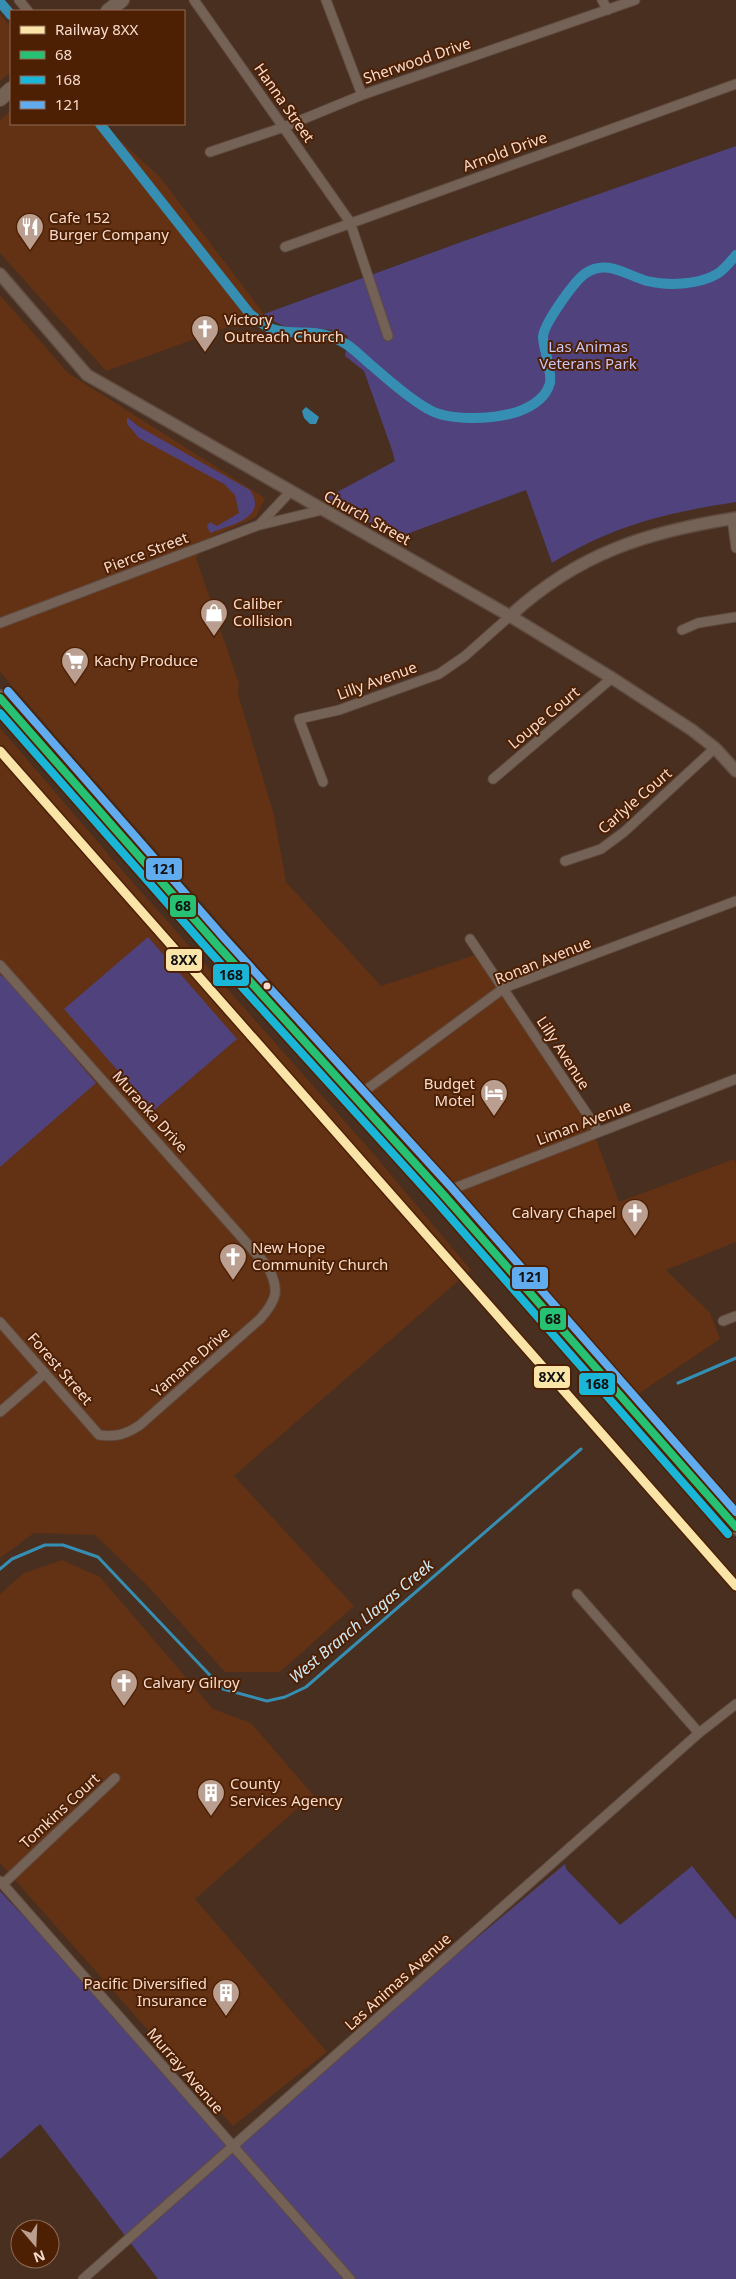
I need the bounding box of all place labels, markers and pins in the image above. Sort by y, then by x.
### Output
place label: Cafe 152 Burger Company [49,207,169,244]
restaurant icon: Cafe 152 Burger Company [15,212,45,251]
place label: Victory Outreach Church [224,309,344,346]
church icon: Victory Outreach Church [190,314,220,353]
place label: Caliber Collision [233,593,293,630]
shop icon: Caliber Collision [199,598,229,637]
supermarket icon: Kachy Produce [60,646,90,685]
place label: Kachy Produce [94,650,198,670]
unlabelled marker [262,981,272,991]
place label: Budget Motel [424,1073,476,1110]
hotel icon: Budget Motel [479,1078,509,1117]
church icon: Calvary Chapel [620,1198,650,1237]
place label: Calvary Chapel [512,1202,616,1222]
place label: New Hope Community Church [252,1237,388,1274]
church icon: New Hope Community Church [218,1242,248,1281]
church icon: Calvary Gilroy [109,1668,139,1707]
place label: Calvary Gilroy [143,1672,240,1692]
place label: County Services Agency [230,1773,343,1810]
building icon: County Services Agency [196,1778,226,1817]
place label: Pacific Diversified Insurance [83,1973,207,2010]
building icon: Pacific Diversified Insurance [211,1978,241,2017]

